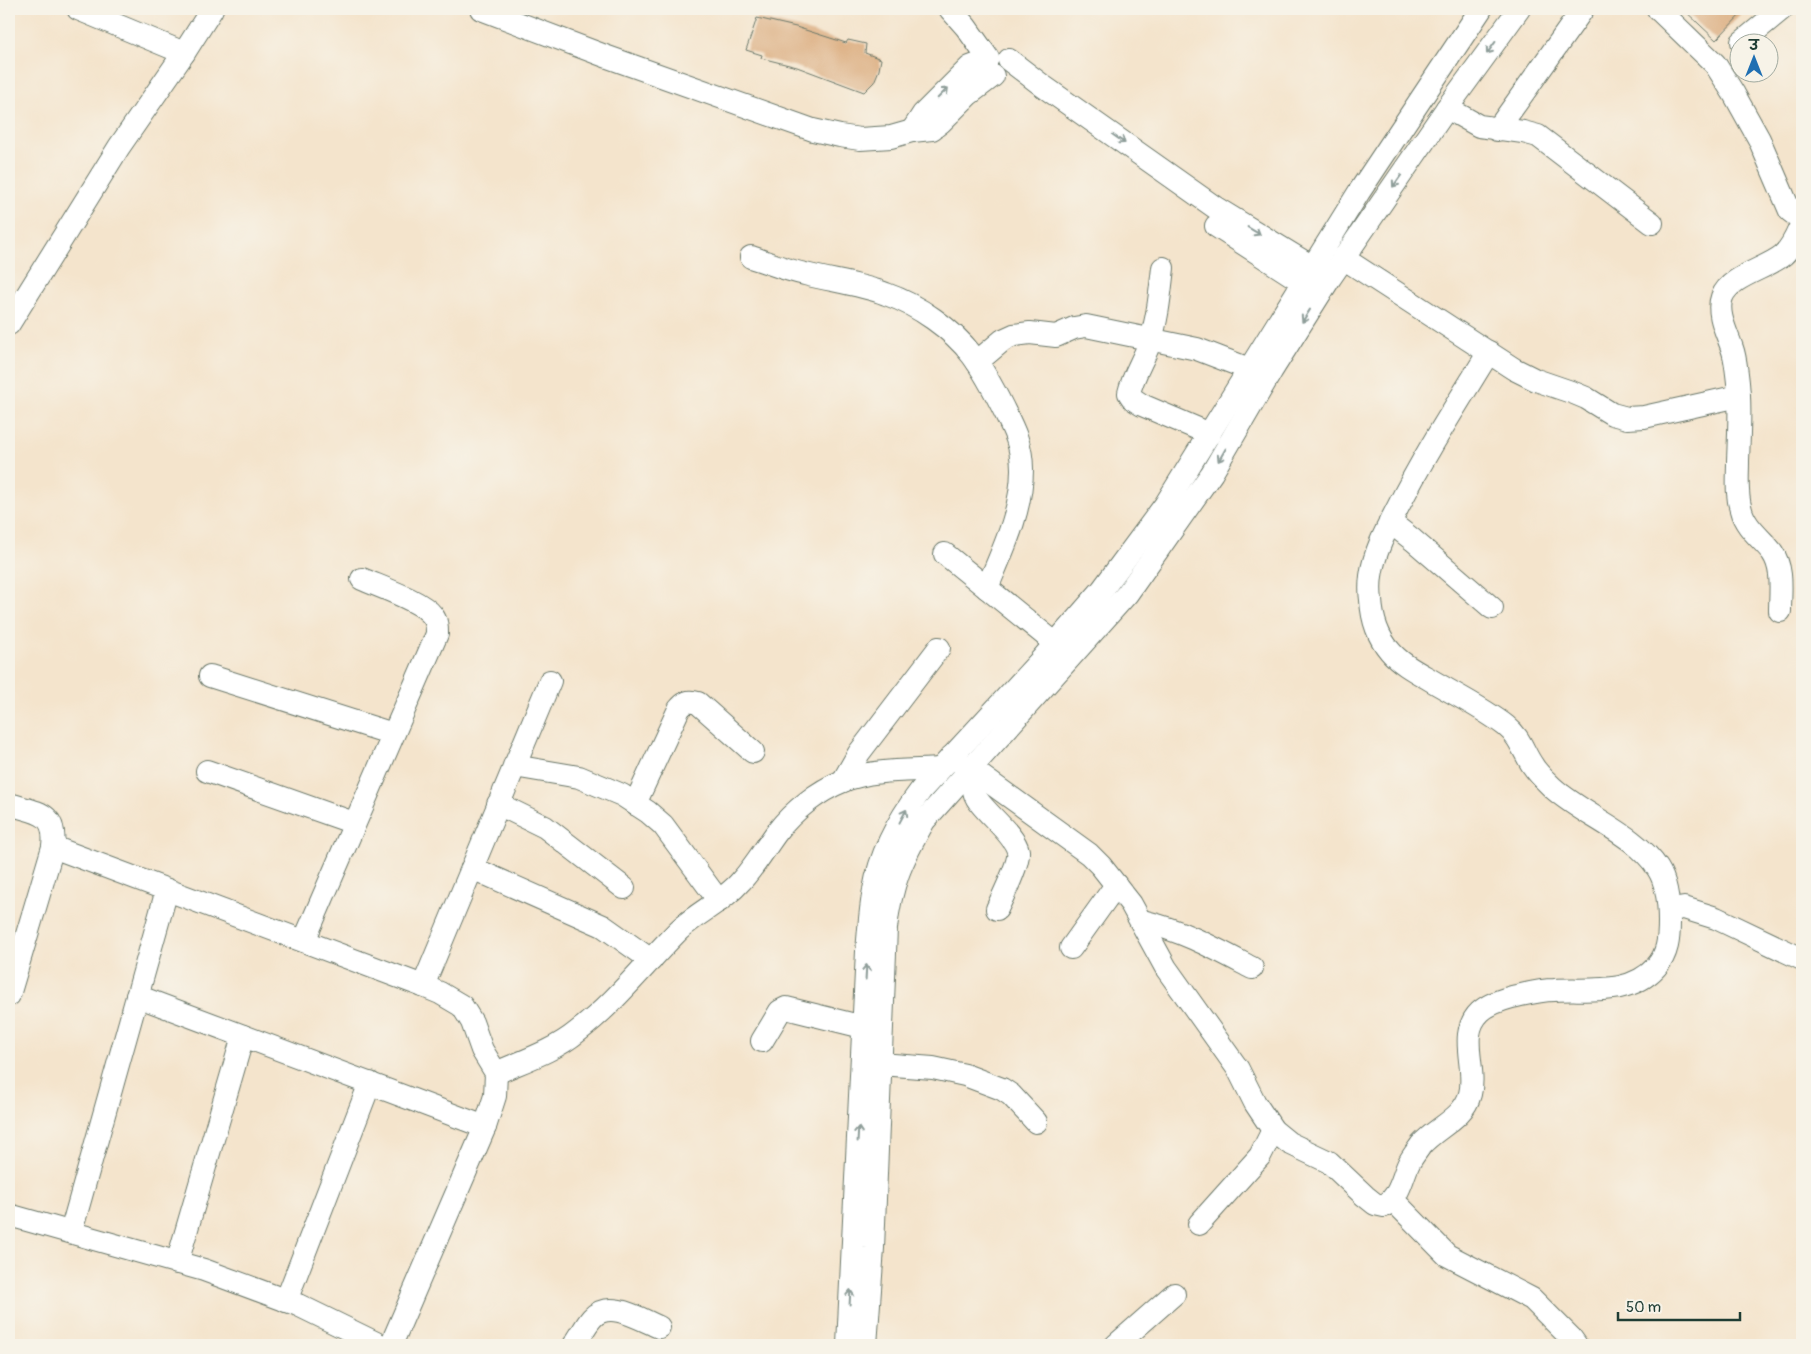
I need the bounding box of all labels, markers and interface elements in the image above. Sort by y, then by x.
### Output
north arrow [1728,32,1778,82]
text: उ [1747,37,1760,54]
one-way arrow [1486,41,1496,55]
one-way arrow [936,87,949,99]
one-way arrow [1112,134,1126,145]
one-way arrow [1392,174,1402,188]
one-way arrow [1246,226,1260,236]
one-way arrow [1301,308,1311,322]
one-way arrow [1217,447,1227,461]
one-way arrow [898,808,908,823]
one-way arrow [861,964,870,980]
one-way arrow [854,1126,863,1142]
one-way arrow [846,1289,855,1305]
scale bar [1618,1289,1741,1321]
text: 50 m [1626,1298,1661,1317]

